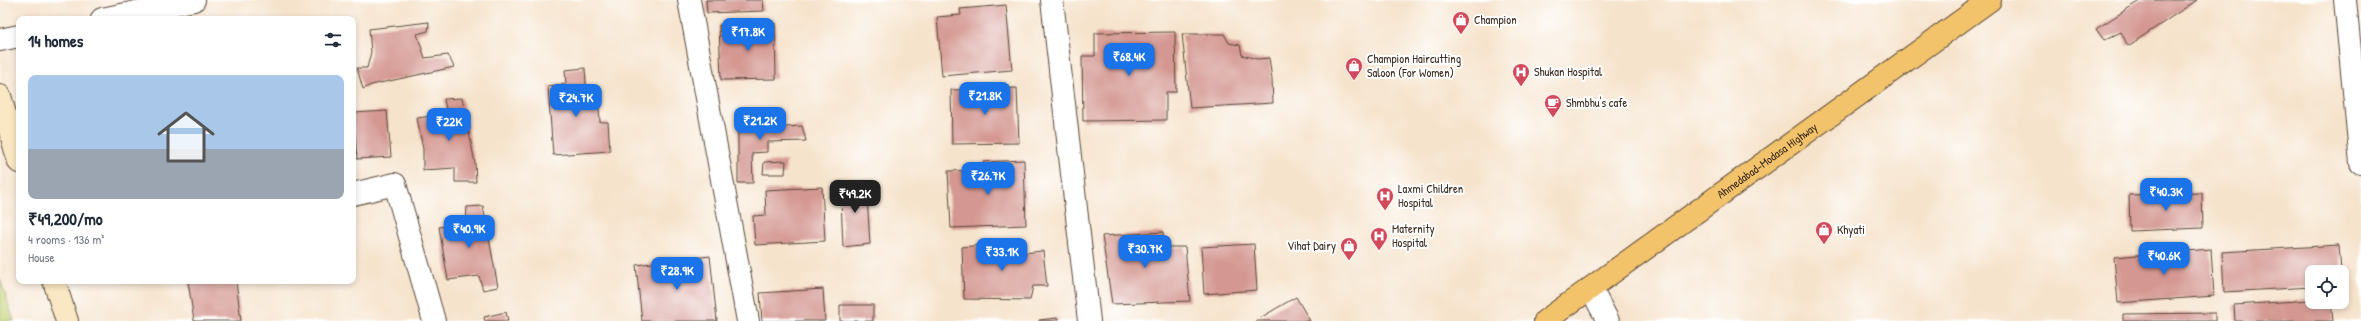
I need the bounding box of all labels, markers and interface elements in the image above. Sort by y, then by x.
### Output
shop icon: Champion [1451,10,1471,35]
place label: Champion [1474,11,1517,28]
pin: ₹17.8K [715,18,781,52]
text: ₹17.8K [731,22,765,40]
text: 14 homes [28,29,83,52]
icon: filters [322,29,344,51]
pin: ₹68.4K [1096,43,1162,77]
text: ₹68.4K [1113,47,1145,65]
place label: Champion Haircutting Saloon (For Women) [1367,50,1461,81]
shop icon: Champion Haircutting Saloon (For Women) [1344,56,1364,81]
hospital icon: Shukan Hospital [1511,62,1531,87]
place label: Shukan Hospital [1534,63,1603,80]
pin: ₹21.8K [952,82,1018,116]
pin: ₹24.7K [543,84,609,118]
text: ₹21.8K [968,86,1002,104]
text: ₹24.7K [559,88,593,106]
cafe icon: Shmbhu's cafe [1543,93,1563,118]
place label: Shmbhu's cafe [1566,94,1628,111]
icon: home [150,101,222,173]
pin: ₹21.2K [727,107,793,141]
pin: ₹22K [425,108,473,142]
text: ₹21.2K [743,111,777,129]
text: ₹22K [436,112,462,130]
street label: Ahmedabad-Modasa Highway [1713,118,1821,202]
pin: ₹26.7K [955,162,1021,196]
text: ₹26.7K [971,166,1005,184]
pin: ₹40.3K [2133,178,2199,212]
pin: ₹49.2K [822,180,888,214]
place label: Laxmi Children Hospital [1398,180,1463,211]
text: ₹40.3K [2149,182,2183,200]
text: ₹49.2K [839,184,871,202]
hospital icon: Laxmi Children Hospital [1375,186,1395,211]
text: ₹49,200/mo [28,207,103,230]
pin: ₹40.9K [436,215,502,249]
text: ₹40.9K [453,219,485,237]
place label: Maternity Hospital [1392,220,1435,251]
shop icon: Khyati [1814,220,1834,245]
place label: Khyati [1837,221,1865,238]
hospital icon: Maternity Hospital [1369,226,1389,251]
text: 4 rooms · 136 m² [28,230,104,248]
pin: ₹30.7K [1112,235,1178,269]
shop icon: Vihat Dairy [1339,236,1359,261]
place label: Vihat Dairy [1287,237,1336,254]
pin: ₹33.1K [969,238,1035,272]
text: ₹30.7K [1127,239,1163,257]
text: ₹33.1K [985,242,1019,260]
pin: ₹40.6K [2131,242,2197,276]
text: ₹40.6K [2148,246,2180,264]
text: House [28,248,55,266]
pin: ₹28.9K [644,257,710,291]
text: ₹28.9K [660,261,694,279]
map controls [2305,265,2349,309]
button: locate [2305,265,2349,309]

